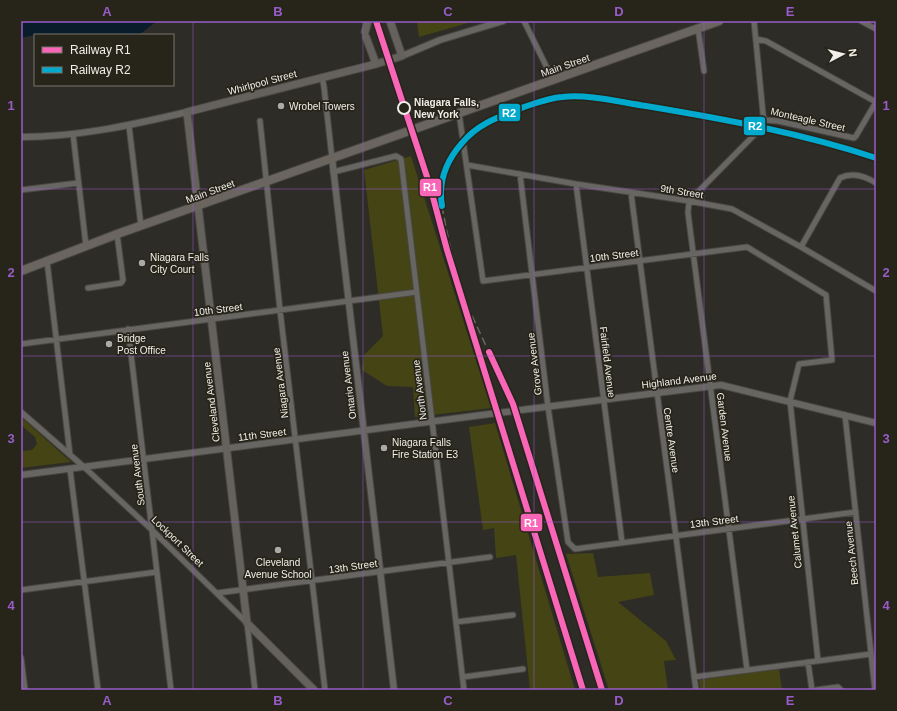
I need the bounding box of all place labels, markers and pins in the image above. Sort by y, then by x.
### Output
place label: Niagara Falls, New York [414,97,479,120]
marker: Wrobel Towers [276,101,286,111]
place label: Wrobel Towers [289,101,355,112]
marker: Niagara Falls, New York [397,101,411,115]
place label: Niagara Falls City Court [150,252,209,275]
marker: Niagara Falls City Court [137,258,147,268]
place label: Bridge Post Office [117,333,166,356]
marker: Bridge Post Office [104,339,114,349]
place label: Niagara Falls Fire Station E3 [392,437,459,460]
marker: Niagara Falls Fire Station E3 [379,443,389,453]
marker: Cleveland Avenue School [273,545,283,555]
place label: Cleveland Avenue School [244,557,312,580]

